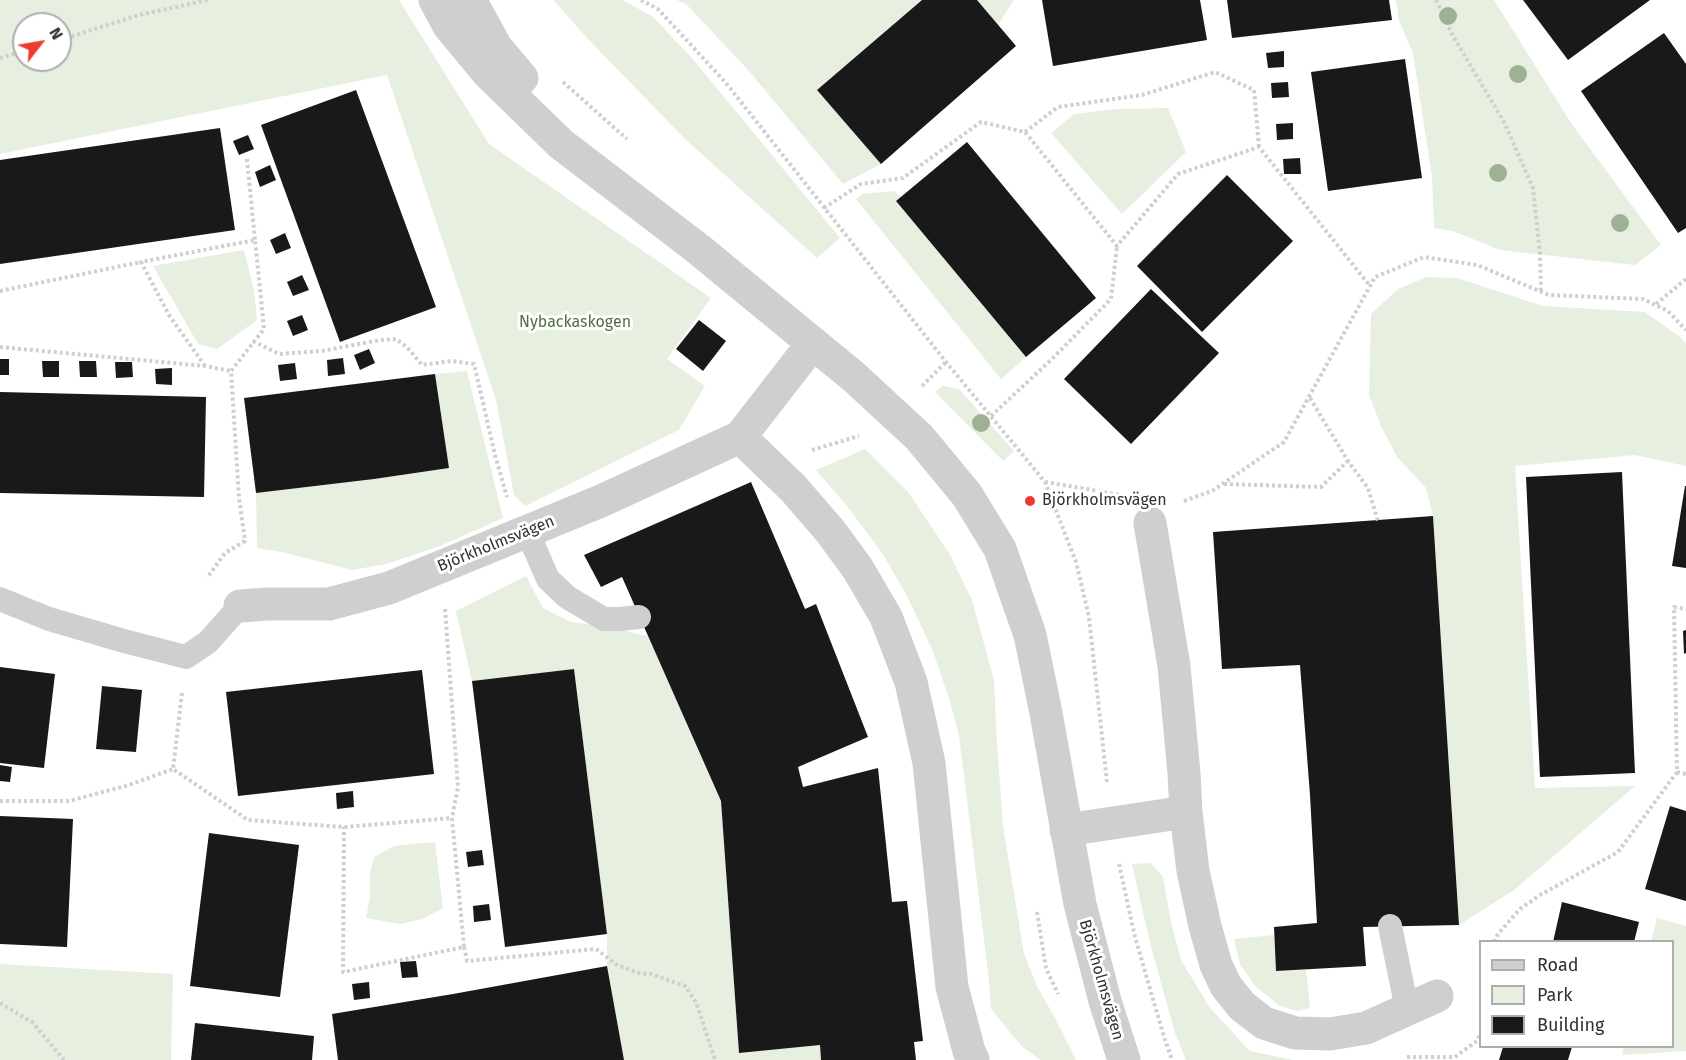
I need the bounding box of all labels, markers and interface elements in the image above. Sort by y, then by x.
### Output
north arrow [12,12,72,72]
text: N [45,24,67,43]
park label: Nybackaskogen [519,313,631,333]
place label: Björkholmsvägen [1042,491,1167,511]
marker: Björkholmsvägen [1023,494,1037,508]
street label: Björkholmsvägen [435,512,557,576]
street label: Björkholmsvägen [1075,917,1127,1043]
legend [1479,940,1674,1048]
text: Road [1537,954,1579,976]
text: Park [1537,984,1572,1006]
text: Building [1537,1014,1604,1036]

